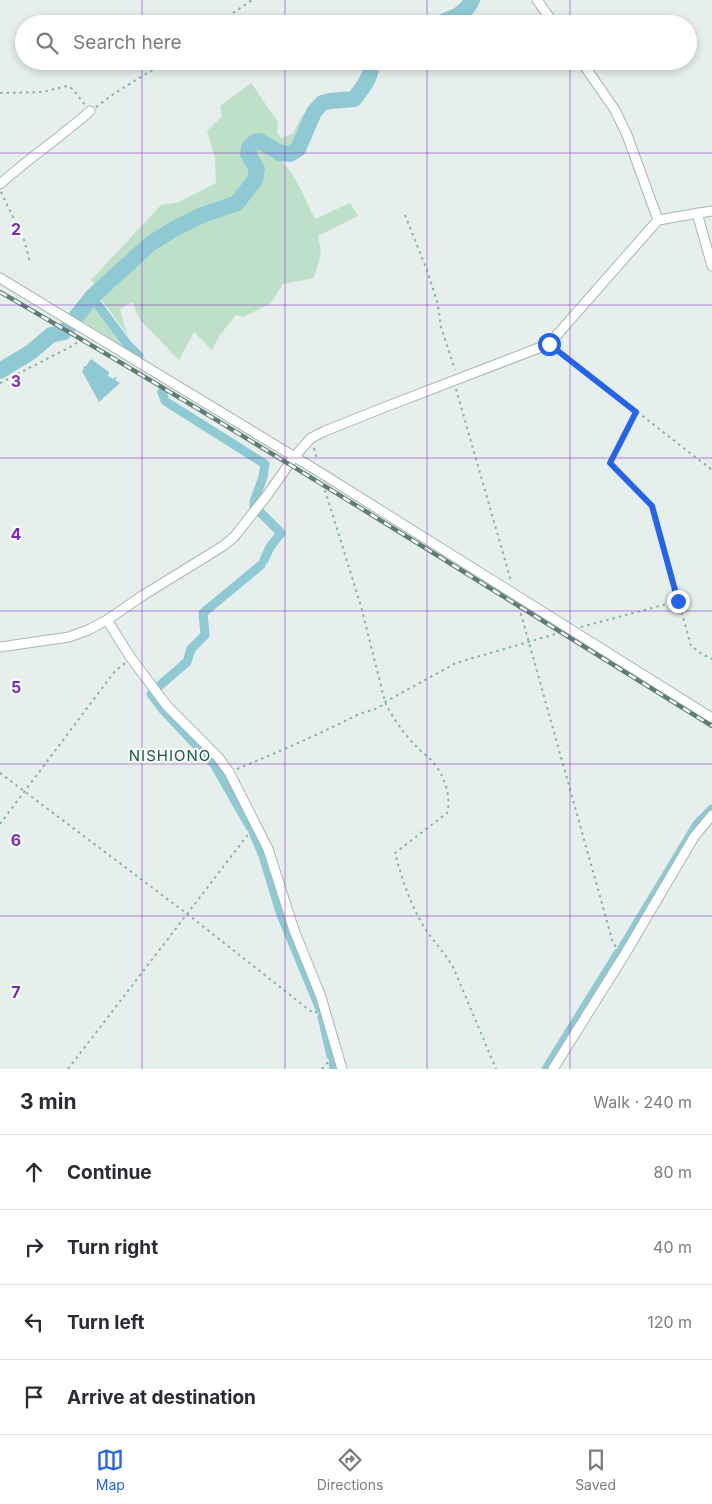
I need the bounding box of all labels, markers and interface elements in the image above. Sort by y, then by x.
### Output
search box [15,15,697,70]
icon: search [33,29,61,57]
text: Search here [73,31,182,54]
text: 2 [11,219,21,239]
route start [538,333,561,356]
text: 3 [11,371,21,391]
text: 4 [11,524,22,544]
route end [667,590,690,613]
text: 5 [11,677,21,697]
district label: NISHIONO [129,746,211,765]
text: 6 [11,830,21,850]
text: 7 [11,982,21,1002]
text: 3 min [20,1089,76,1114]
text: Walk · 240 m [593,1092,692,1112]
icon: ahead [20,1158,48,1186]
text: Continue [67,1161,152,1184]
text: 80 m [653,1162,692,1182]
icon: right [20,1233,48,1261]
text: Turn right [67,1236,158,1259]
text: 40 m [653,1237,692,1257]
icon: left [20,1308,48,1336]
text: Turn left [67,1311,145,1334]
text: 120 m [647,1312,692,1332]
icon: arrive [20,1383,48,1411]
text: Arrive at destination [67,1386,256,1409]
tab: Map [96,1446,125,1493]
tab: Directions [317,1446,383,1493]
tab: Saved [575,1446,616,1493]

